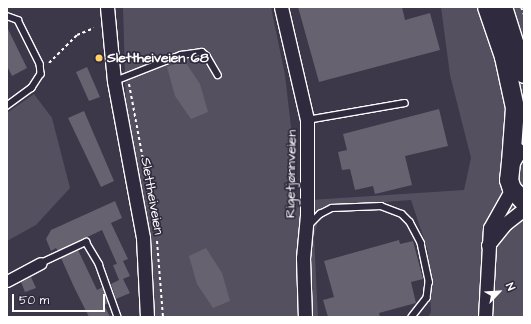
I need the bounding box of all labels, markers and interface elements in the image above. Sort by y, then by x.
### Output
place label: Slettheiveien 68 [107,50,209,66]
marker: Slettheiveien 68 [94,53,104,63]
street label: Rigetjønnveien [282,130,300,218]
street label: Slettheiveien [137,156,167,236]
north arrow [479,272,519,312]
text: N [502,280,519,293]
scale bar [14,286,107,312]
text: 50 m [19,292,49,309]

